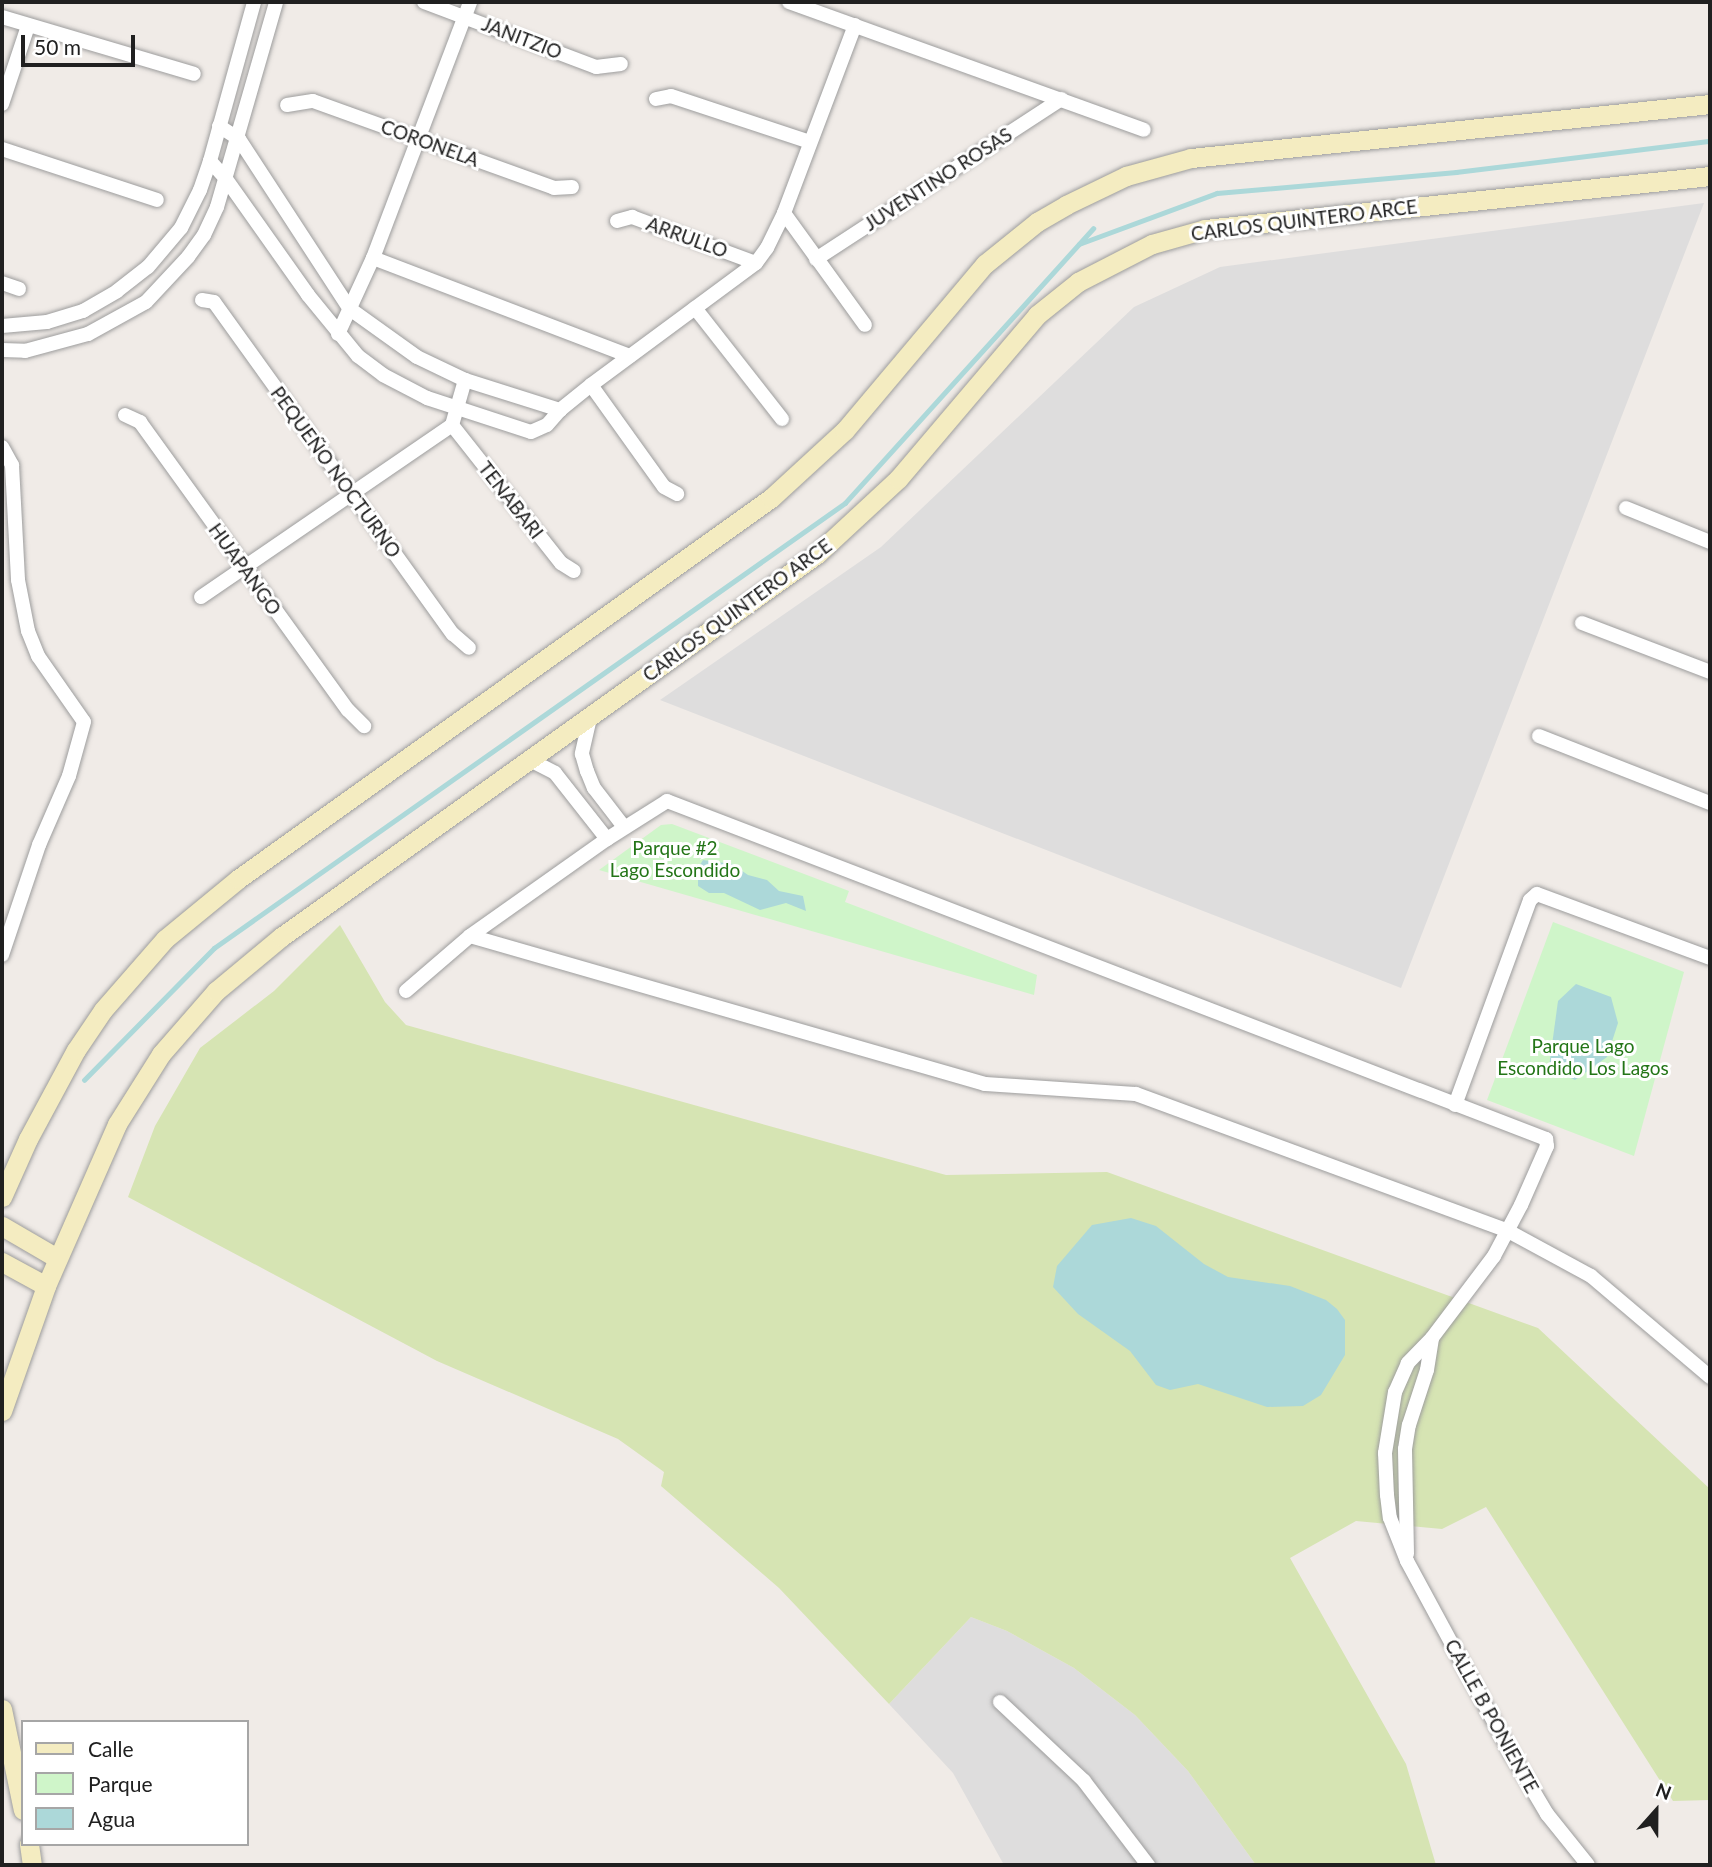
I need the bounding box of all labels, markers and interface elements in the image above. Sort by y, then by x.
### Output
street label: JANITZIO [479,12,565,64]
scale bar [24,21,138,65]
text: 50 m [34,34,81,59]
street label: CORONELA [378,115,482,171]
street label: JUVENTINO ROSAS [860,123,1016,235]
street label: CARLOS QUINTERO ARCE [1189,195,1419,245]
street label: ARRULLO [643,212,731,262]
street label: PEQUEÑO NOCTURNO [266,382,406,562]
street label: TENABARI [474,457,548,543]
street label: HUAPANGO [204,519,286,619]
street label: CARLOS QUINTERO ARCE [638,534,836,686]
park label: Parque #2 Lago Escondido [610,837,740,881]
park label: Parque Lago Escondido Los Lagos [1497,1035,1669,1079]
street label: CALLE B PONIENTE [1440,1635,1544,1797]
legend [21,1720,248,1846]
text: Calle [88,1736,133,1761]
text: Parque [88,1771,153,1796]
north arrow [1621,1776,1691,1846]
text: N [1653,1778,1675,1804]
text: Agua [88,1806,135,1831]

